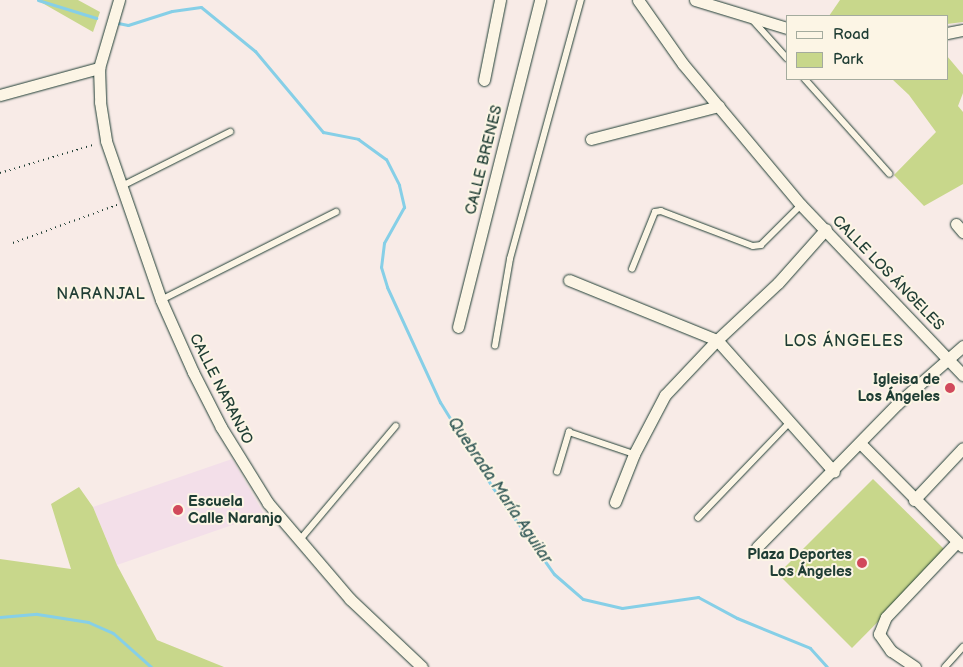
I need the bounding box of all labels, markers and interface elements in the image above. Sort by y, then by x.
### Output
legend [786,15,948,80]
text: Road [833,25,869,44]
text: Park [833,50,863,69]
street label: CALLE BRENES [462,103,506,217]
street label: CALLE LOS ÁNGELES [828,212,948,334]
district label: NARANJAL [55,285,147,305]
street label: CALLE NARANJO [185,331,257,447]
district label: LOS ÁNGELES [783,332,905,352]
place label: Igleisa de Los Ángeles [857,370,940,405]
marker: Igleisa de Los Ángeles [944,382,956,394]
water label: Quebrada María Aguilar [443,414,555,568]
place label: Escuela Calle Naranjo [188,492,282,527]
marker: Escuela Calle Naranjo [172,504,184,516]
place label: Plaza Deportes Los Ángeles [747,545,852,580]
marker: Plaza Deportes Los Ángeles [856,557,868,569]

